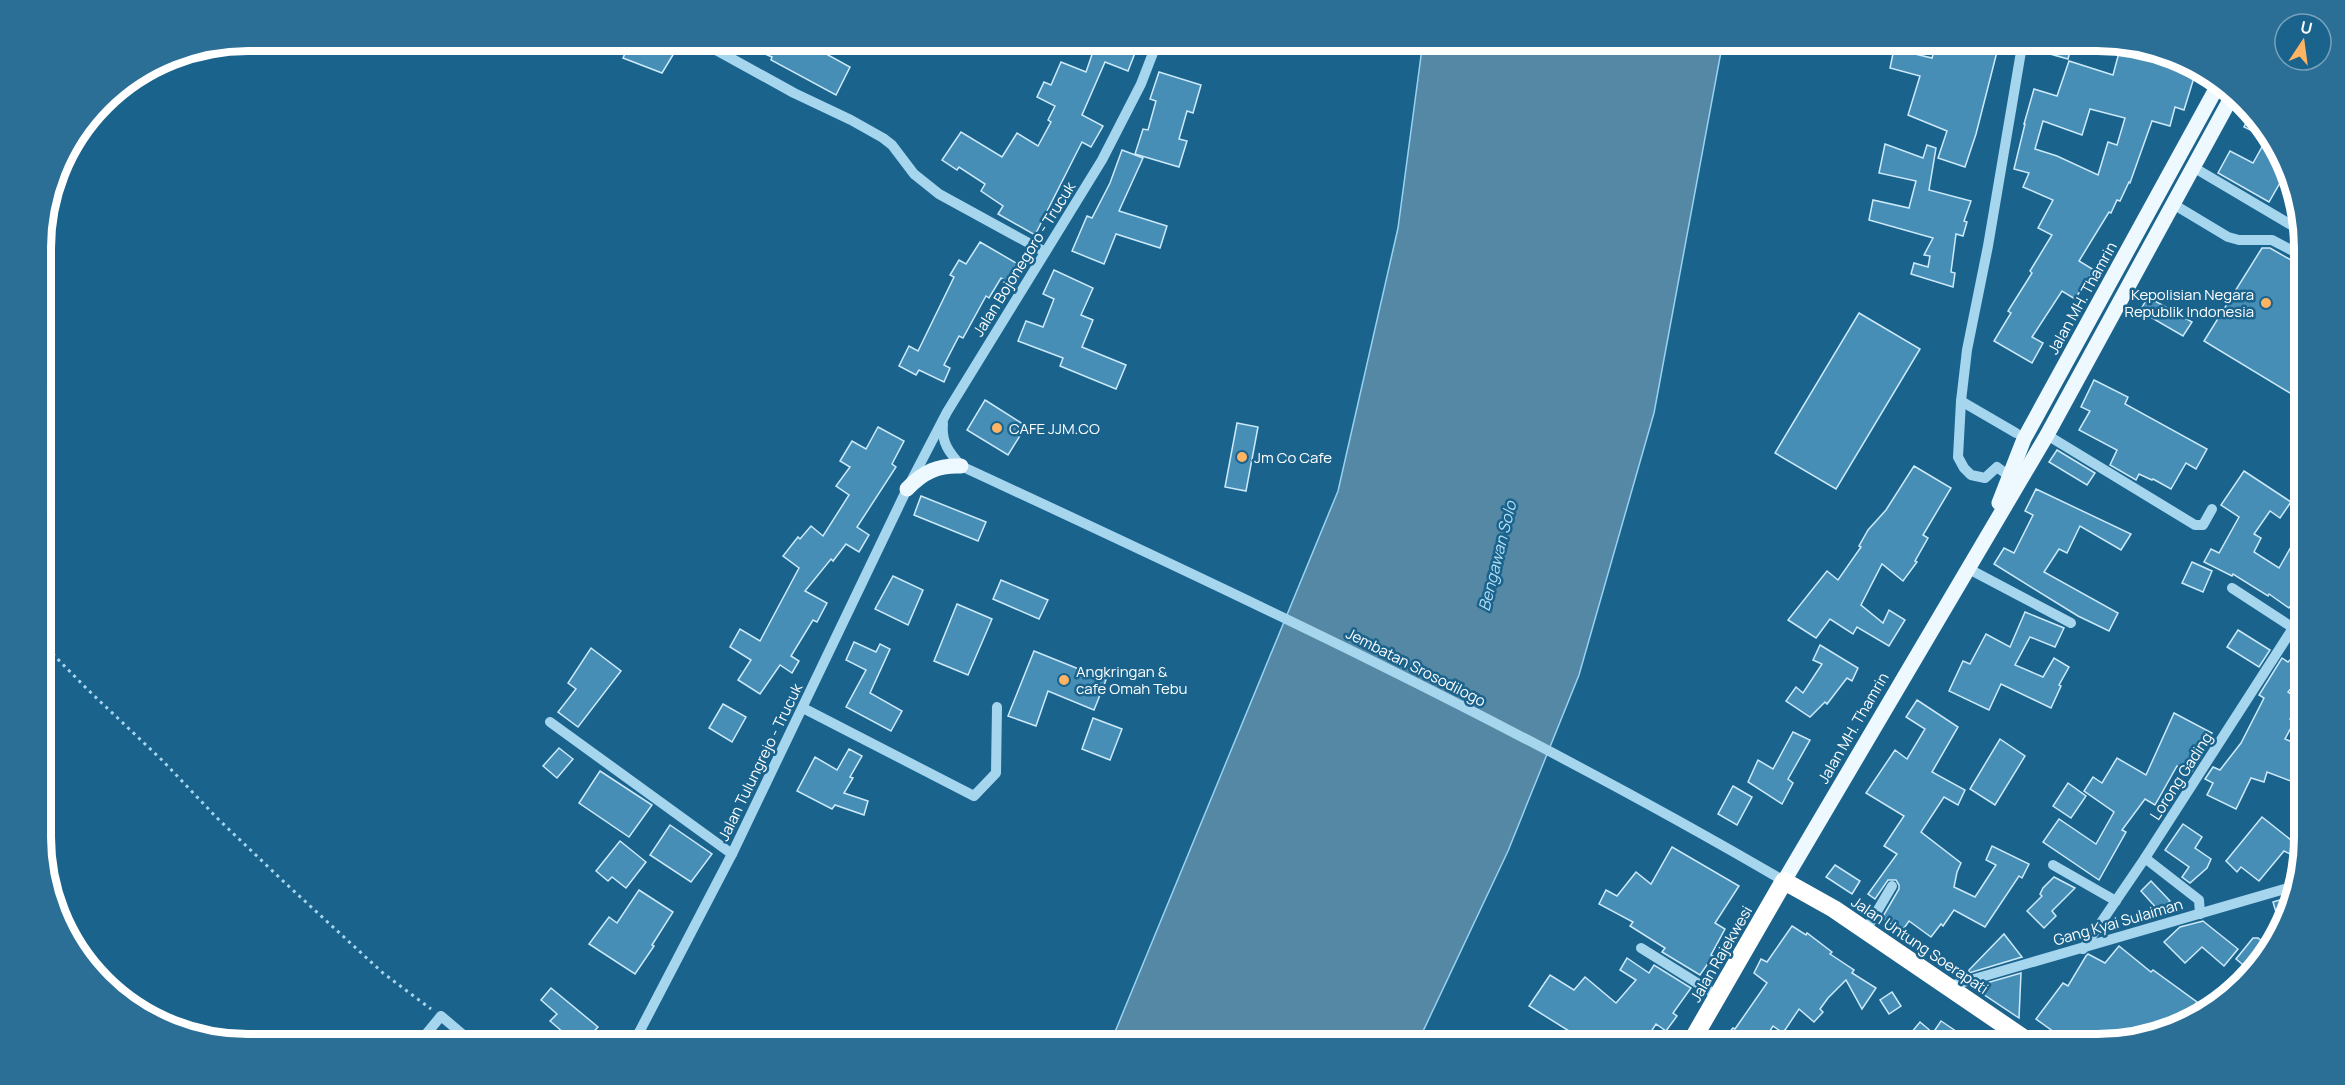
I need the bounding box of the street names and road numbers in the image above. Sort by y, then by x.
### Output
street label: Jalan Bojonegoro - Trucuk [968,177,1081,340]
street label: Jalan MH. Thamrin [2042,238,2122,358]
street label: Jembatan Srosodilogo [1343,623,1490,711]
street label: Jalan MH. Thamrin [1813,668,1893,788]
street label: Jalan Tulungrejo - Trucuk [713,679,807,844]
street label: Lorong Gading [2145,728,2217,824]
street label: Jalan Untung Soerapati [1847,891,1993,999]
street label: Gang Kyai Sulaiman [2051,893,2185,951]
street label: Jalan Rajekwesi [1685,902,1757,1006]

